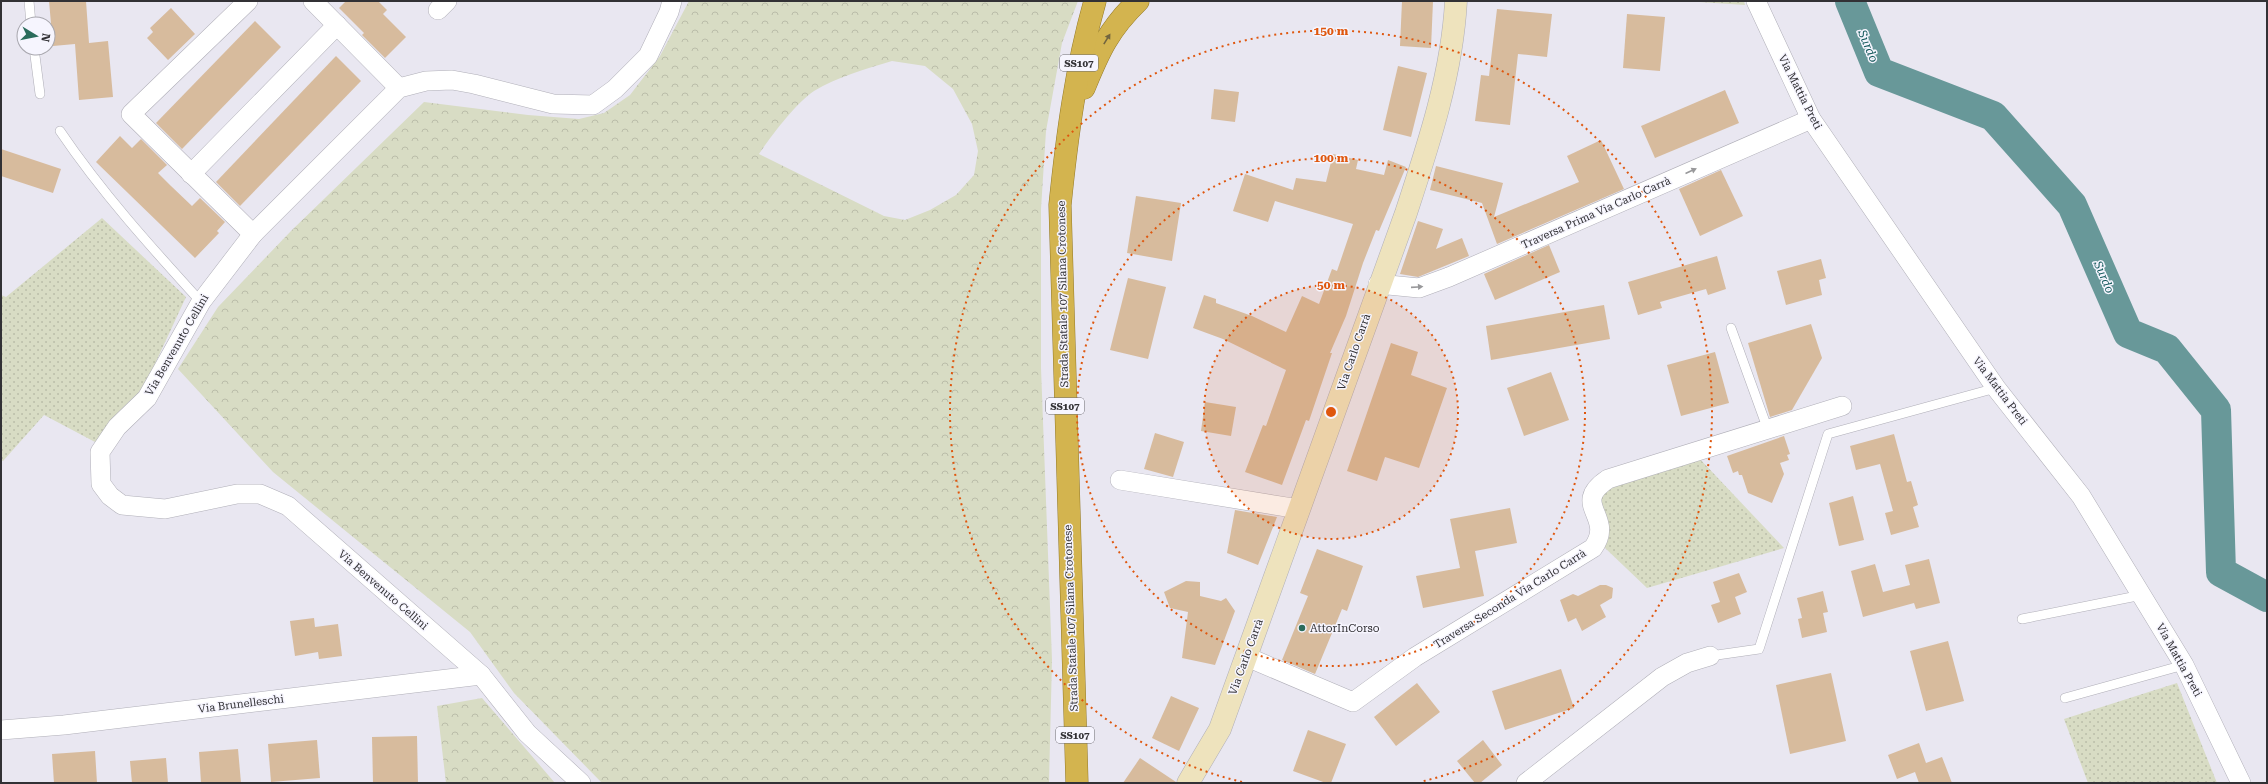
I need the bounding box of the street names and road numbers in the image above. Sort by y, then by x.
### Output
street label: Via Mattia Preti [1776,53,1825,132]
road number: SS107 [1060,55,1098,71]
street label: Traversa Prima Via Carlo Carrà [1519,174,1673,252]
street label: Strada Statale 107 Silana Crotonese [1055,200,1071,388]
street label: Via Benvenuto Cellini [143,292,212,398]
street label: Via Carlo Carrà [1335,312,1373,392]
street label: Via Mattia Preti [1970,354,2030,428]
road number: SS107 [1046,398,1084,414]
street label: Strada Statale 107 Silana Crotonese [1061,524,1081,712]
street label: Via Benvenuto Cellini [335,547,431,633]
street label: Traversa Seconda Via Carlo Carrà [1432,547,1588,651]
street label: Via Carlo Carrà [1226,617,1266,697]
street label: Via Mattia Preti [2153,621,2205,699]
street label: Via Brunelleschi [197,692,285,716]
road number: SS107 [1056,727,1094,743]

